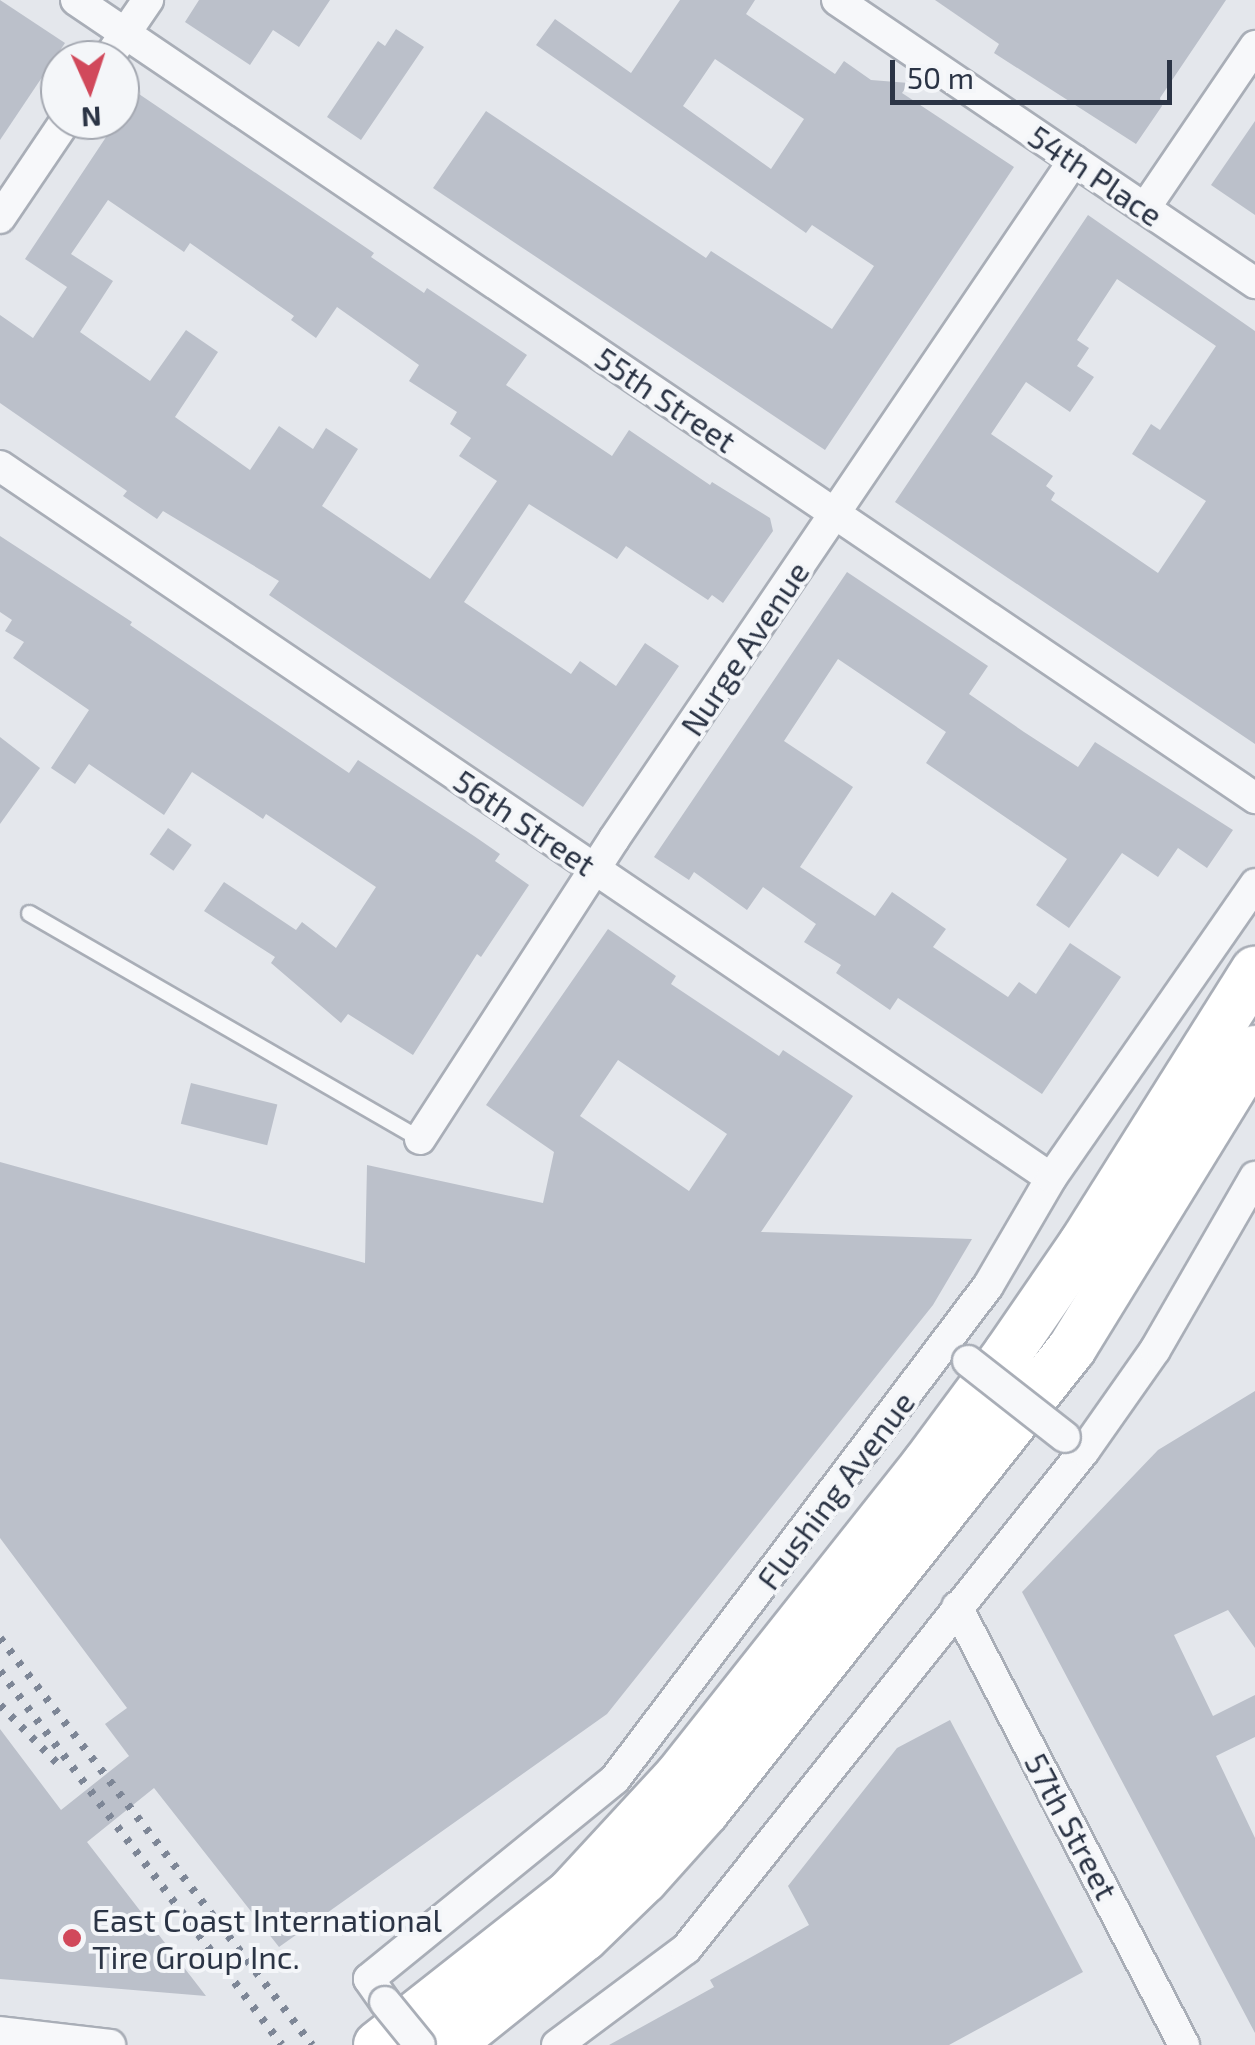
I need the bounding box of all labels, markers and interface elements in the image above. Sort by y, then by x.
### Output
north arrow [40,40,140,140]
scale bar [895,40,1178,102]
text: 50 m [907,59,974,95]
text: N [80,100,102,135]
street label: 54th Place [1022,116,1170,234]
street label: 55th Street [588,338,744,460]
street label: Nurge Avenue [671,553,817,743]
street label: 56th Street [447,761,603,883]
street label: Flushing Avenue [748,1383,922,1597]
street label: 57th Street [1017,1746,1127,1906]
place label: East Coast International Tire Group Inc. [92,1901,442,1976]
marker: East Coast International Tire Group Inc. [61,1927,83,1949]

